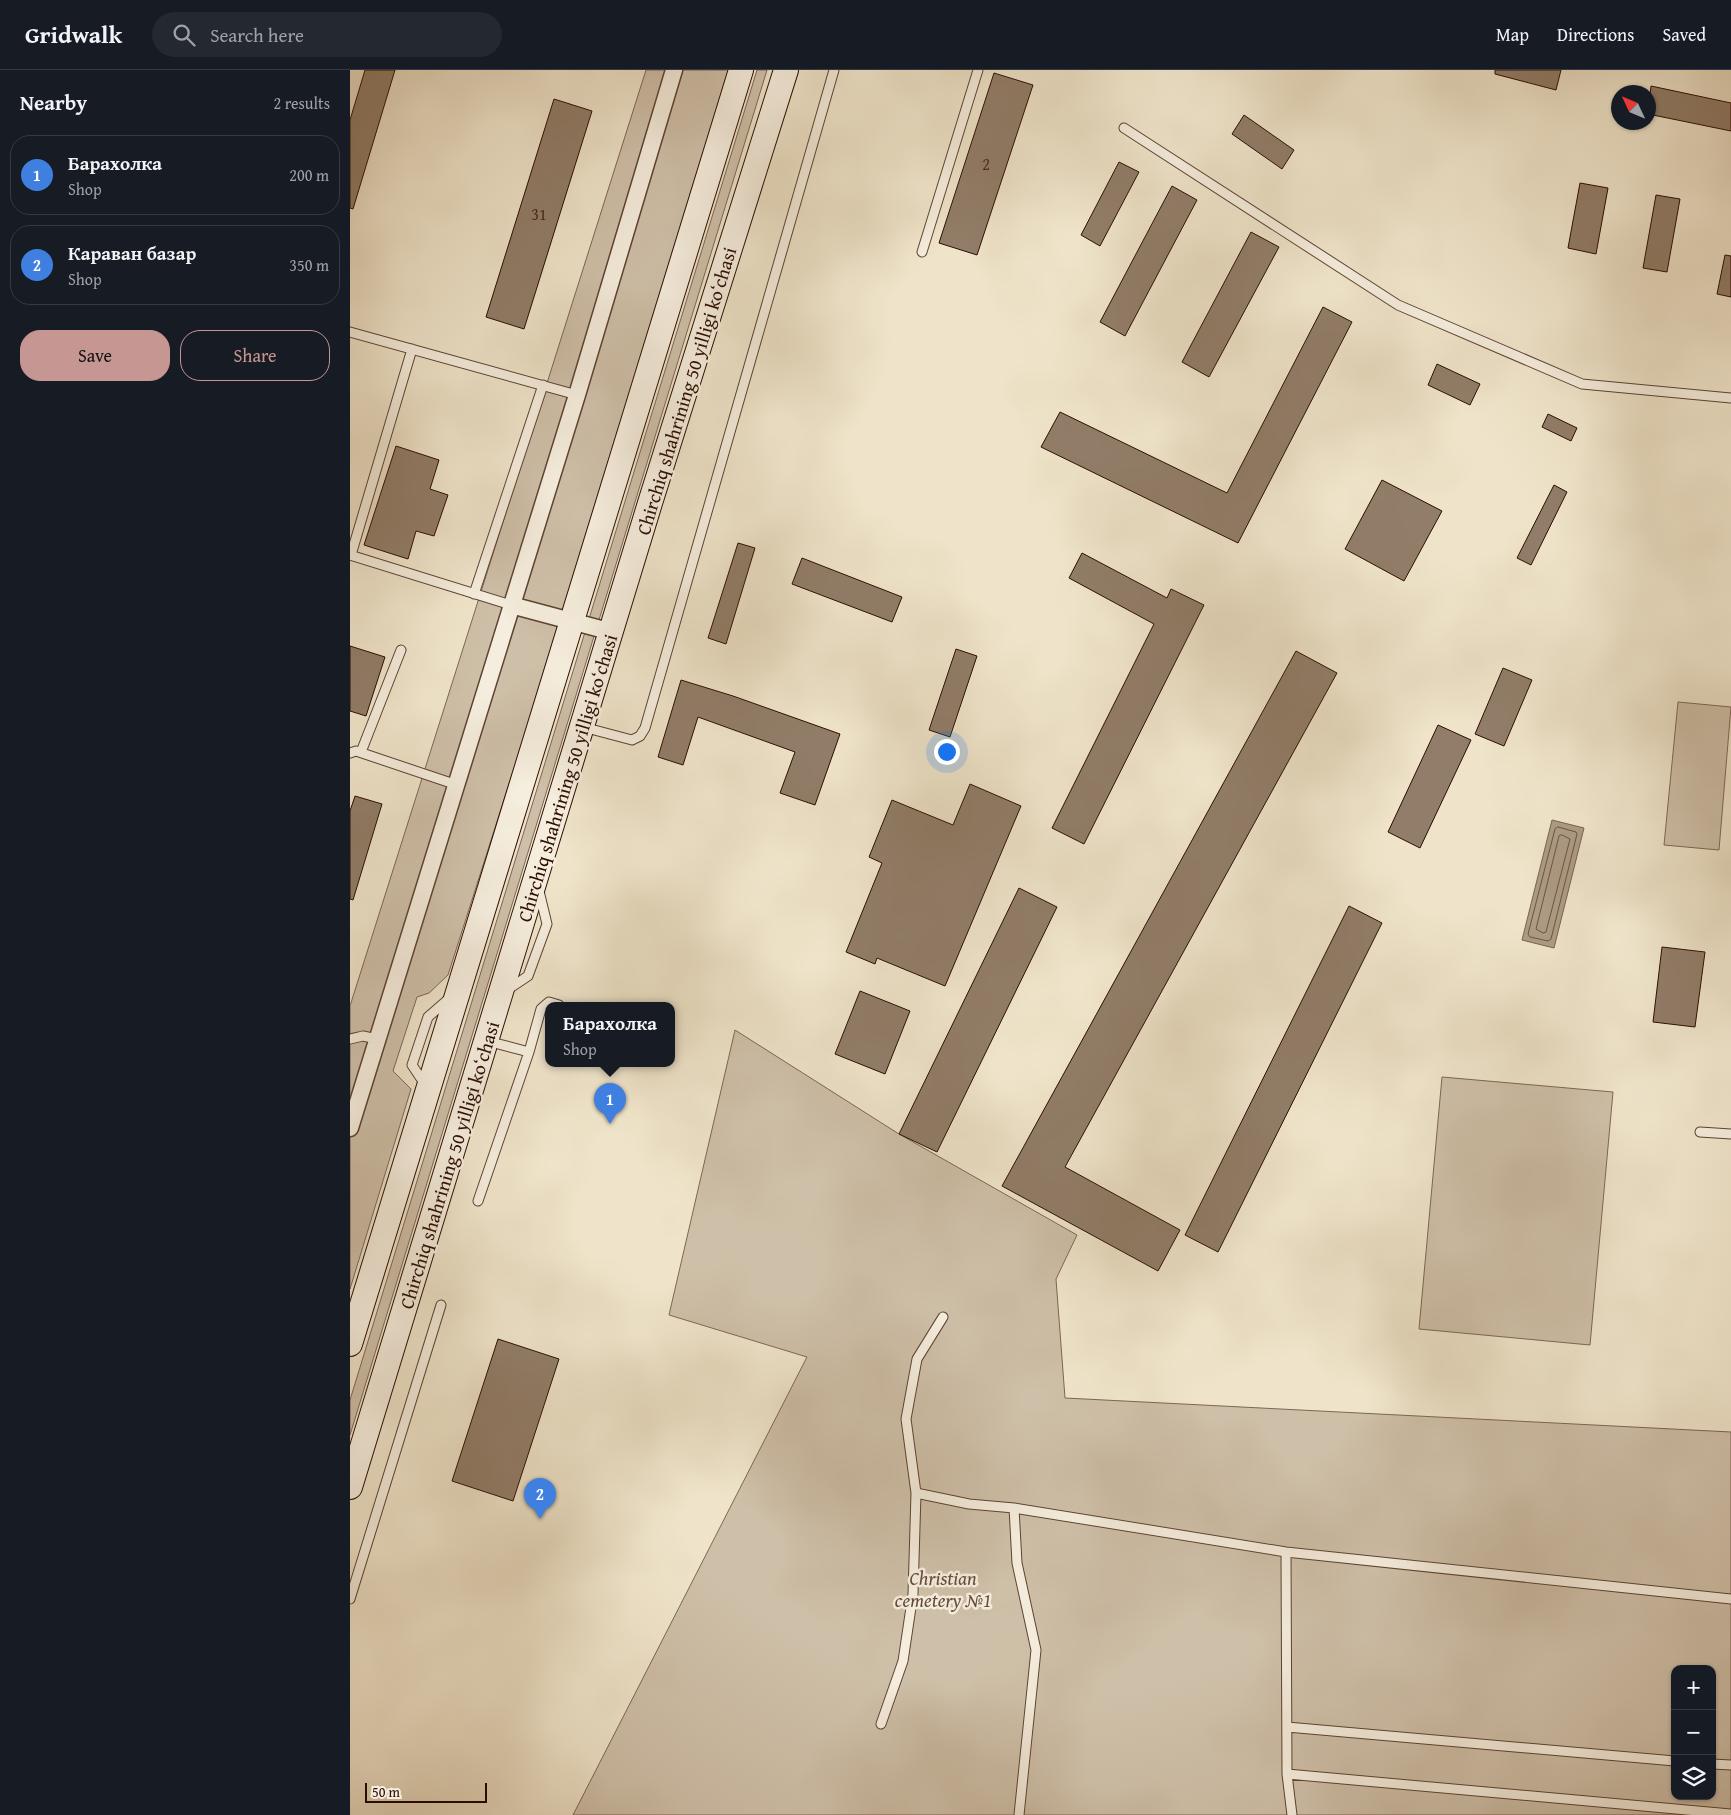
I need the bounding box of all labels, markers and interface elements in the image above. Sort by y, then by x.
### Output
search box [152,12,502,57]
text: Gridwalk [25,17,122,52]
icon: search [170,21,198,49]
text: Search here [210,21,304,49]
text: Map [1496,21,1529,48]
text: Directions [1557,21,1634,48]
text: Saved [1662,21,1706,48]
north arrow [1611,85,1656,130]
text: Nearby [20,87,87,118]
text: 2 results [273,91,330,115]
text: Барахолка [68,149,162,177]
house number: 2 [982,152,990,176]
text: 1 [33,163,41,187]
text: 200 m [289,163,329,187]
text: Shop [68,177,102,201]
house number: 31 [531,202,547,226]
text: Караван базар [68,239,196,267]
street label: Chirchiq shahrining 50 yilligi koʻchasi [629,244,743,538]
text: 2 [33,253,41,277]
text: 350 m [289,253,329,277]
text: Shop [68,267,102,291]
button: Save [20,330,170,381]
button: Share [180,330,330,381]
street label: Chirchiq shahrining 50 yilligi koʻchasi [510,631,624,925]
your location [934,739,960,765]
popup [545,1002,675,1067]
text: Барахолка [563,1009,657,1037]
street label: Chirchiq shahrining 50 yilligi koʻchasi [392,1018,506,1312]
text: Shop [563,1037,597,1061]
pin: 1 [594,1083,626,1124]
pin: 2 [524,1478,556,1519]
park label: Christian cemetery №1 [895,1564,991,1614]
map controls [1671,1665,1716,1800]
button: + [1671,1665,1716,1710]
button: − [1671,1710,1716,1755]
button: layers [1671,1755,1716,1800]
scale bar [365,1780,488,1803]
text: 50 m [372,1782,400,1802]

